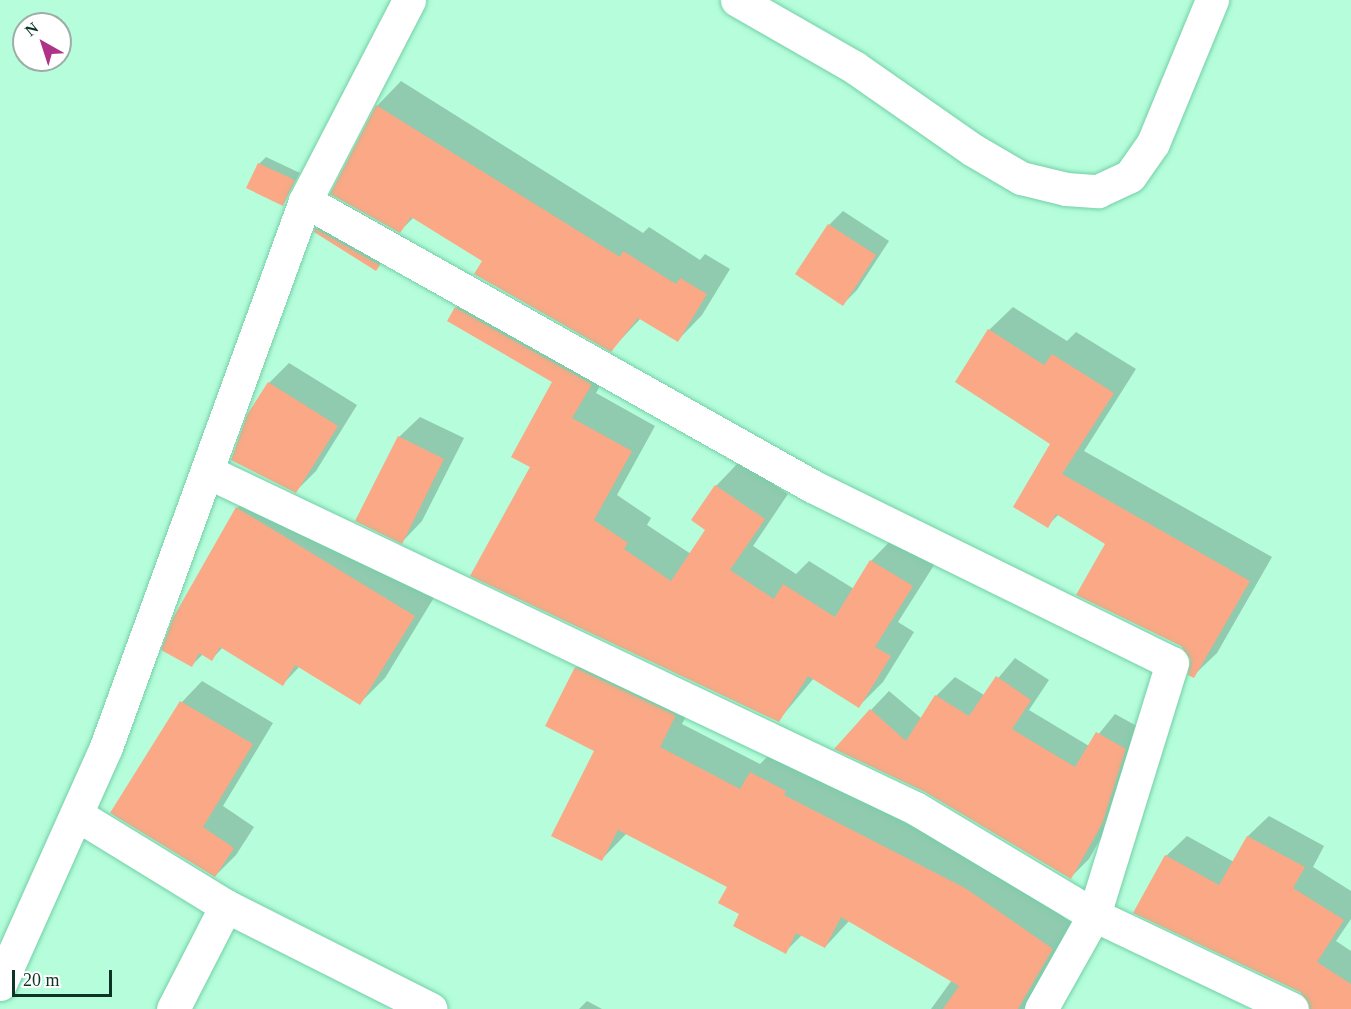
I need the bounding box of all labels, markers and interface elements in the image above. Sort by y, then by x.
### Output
north arrow [12,12,72,72]
text: N [22,19,41,39]
scale bar [15,958,116,996]
text: 20 m [23,970,60,990]

